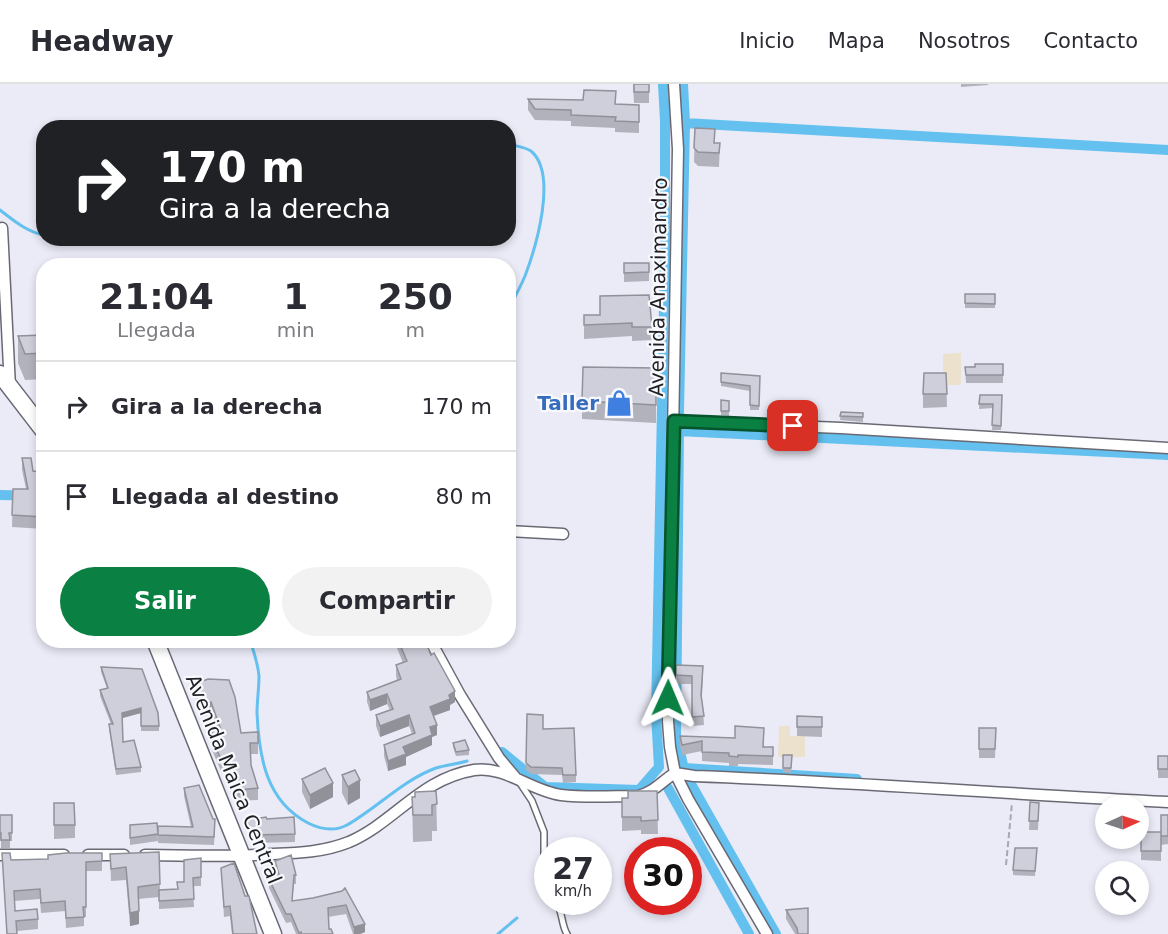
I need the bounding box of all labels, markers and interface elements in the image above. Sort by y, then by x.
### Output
text: Headway [30,25,174,58]
text: Inicio [739,29,795,53]
text: Mapa [828,29,885,53]
text: Nosotros [918,29,1010,53]
text: Contacto [1043,29,1138,53]
text: 170 m [159,143,305,192]
icon: right [60,144,138,222]
street label: Avenida Anaximandro [644,177,672,397]
text: Gira a la derecha [159,193,391,224]
text: 21:04 [99,276,214,317]
text: 1 [283,276,308,317]
text: 250 [378,276,453,317]
text: Llegada [117,318,196,342]
text: min [277,318,315,342]
text: m [406,318,425,342]
shop icon: Taller [604,388,634,418]
icon: right [60,390,93,423]
place label: Taller [537,391,599,415]
text: Gira a la derecha [111,394,323,419]
text: 170 m [422,394,492,419]
pin [767,400,818,451]
icon: arrive [776,409,809,442]
icon: arrive [60,480,93,513]
text: Llegada al destino [111,484,339,509]
text: 80 m [436,484,492,509]
button: Salir [60,567,270,636]
button: Compartir [282,567,492,636]
position arrow [636,666,700,730]
street label: Avenida Maica Central [181,671,287,887]
north arrow [1095,795,1149,849]
map controls [1095,795,1149,915]
speed limit sign: 30 [624,837,702,915]
text: 27 [552,851,594,886]
button: search [1095,861,1149,915]
text: km/h [554,882,592,900]

